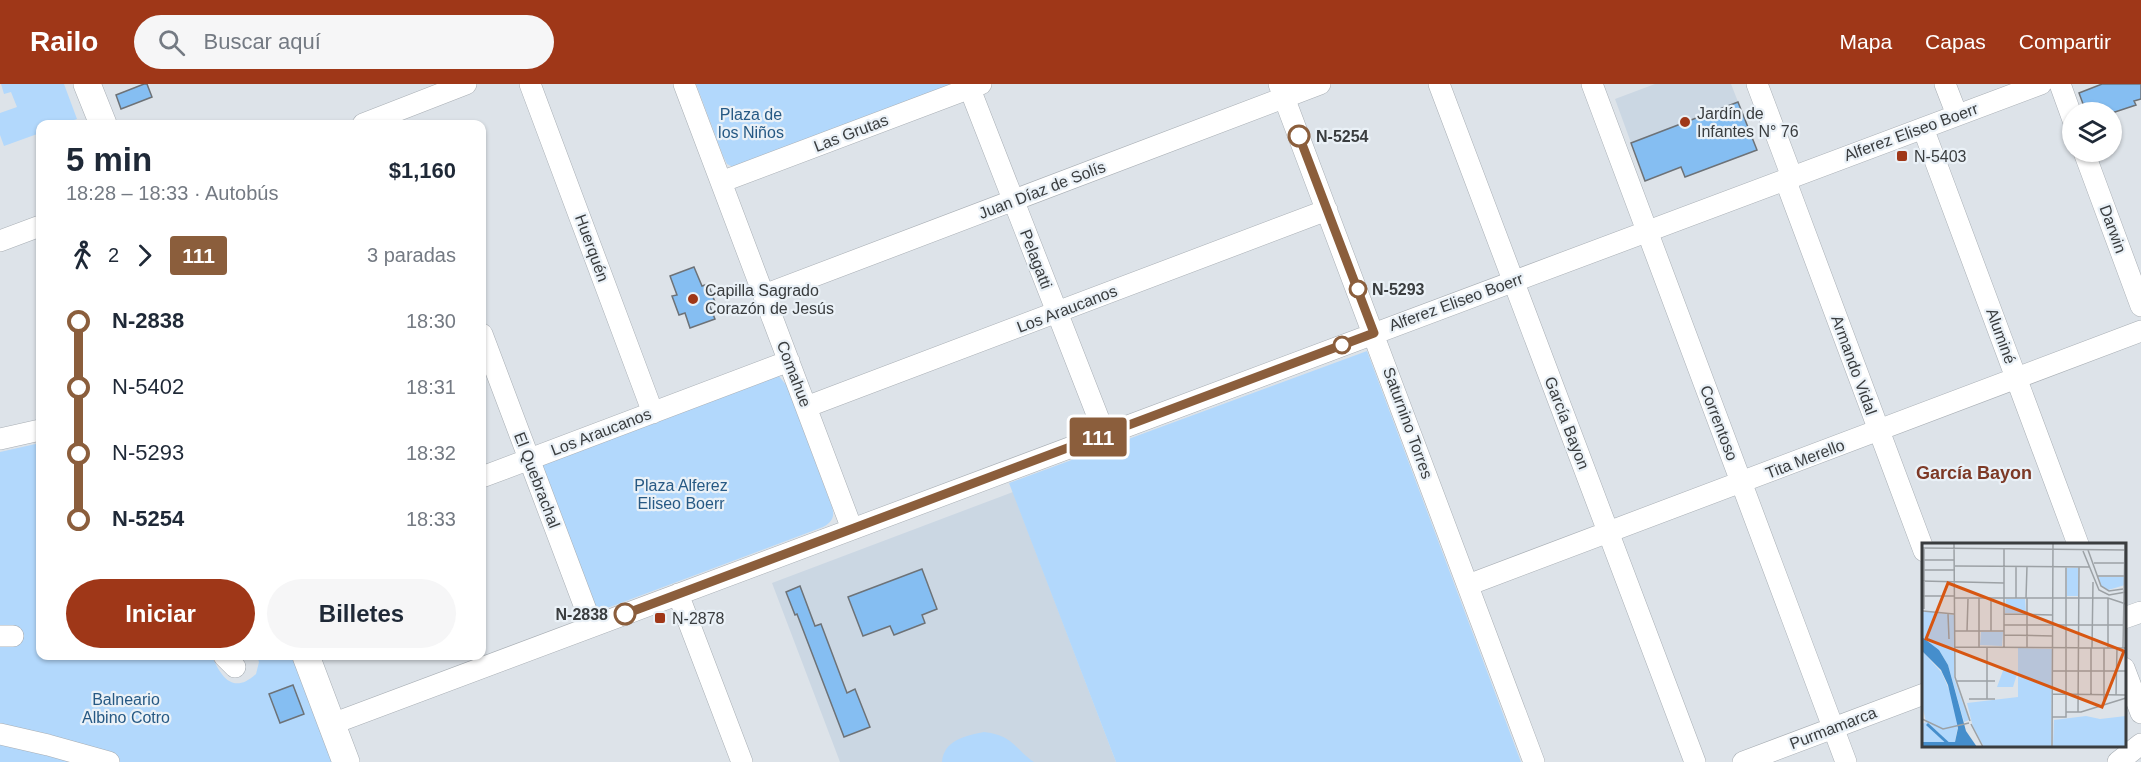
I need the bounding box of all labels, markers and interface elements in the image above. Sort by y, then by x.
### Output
search box [134,15,554,69]
text: Railo [30,26,98,57]
icon: search [155,26,188,59]
text: Buscar aquí [203,29,321,54]
text: Mapa [1840,30,1892,53]
text: Capas [1925,30,1986,53]
text: Compartir [2019,30,2111,53]
street label: Alferez Eliseo Boerr [1842,100,1981,164]
map controls [2062,102,2122,162]
button: layers [2062,102,2122,162]
place label: Jardín de Infantes N° 76 [1697,105,1799,140]
park label: Plaza de los Niños [718,106,784,141]
street label: Las Grutas [811,111,891,155]
marker: Jardín de Infantes N° 76 [1678,115,1692,129]
marker: N-5254 [1288,125,1310,147]
place label: N-5254 [1316,128,1369,145]
text: 5 min [66,141,152,178]
place label: N-5403 [1914,148,1967,165]
marker: N-5403 [1895,149,1909,163]
text: $1,160 [389,158,456,183]
street label: Juan Díaz de Solís [976,158,1108,222]
text: 18:28 – 18:33 · Autobús [66,182,278,204]
street label: Darwin [2096,203,2130,255]
street label: Huerquén [572,212,612,284]
street label: Pelagatti [1017,227,1055,291]
icon: walk [66,239,99,272]
icon: forward [128,239,161,272]
text: 2 [108,244,119,266]
text: 111 [182,244,215,267]
text: 3 paradas [367,244,456,266]
street label: Alferez Eliseo Boerr [1387,270,1526,334]
marker: N-5293 [1349,280,1367,298]
place label: N-5293 [1372,281,1425,298]
place label: Capilla Sagrado Corazón de Jesús [705,282,834,317]
street label: Los Araucanos [1015,282,1119,336]
marker: Capilla Sagrado Corazón de Jesús [686,292,700,306]
street label: Aluminé [1983,306,2019,366]
text: N-2838 [112,308,184,333]
text: 18:30 [406,310,456,332]
street label: Armando Vidal [1828,313,1880,417]
unlabelled marker [1333,336,1351,354]
street label: Comahue [774,339,814,410]
street label: Saturnino Torres [1380,365,1436,481]
text: N-5402 [112,374,184,399]
street label: García Bayon [1542,374,1592,472]
text: 18:31 [406,376,456,398]
street label: Correntoso [1697,383,1741,463]
street label: Los Araucanos [549,405,653,459]
line badge: 111 [1064,418,1132,456]
text: 111 [1082,426,1114,449]
street label: El Quebrachal [511,430,563,530]
street label: Tita Merello [1763,436,1847,482]
text: N-5293 [112,440,184,465]
text: 18:32 [406,442,456,464]
district label: García Bayon [1916,463,2032,483]
park label: Plaza Alferez Eliseo Boerr [634,477,728,512]
text: N-5254 [112,506,184,531]
text: 18:33 [406,508,456,530]
inset map [1922,543,2126,747]
button: Iniciar [66,579,255,648]
button: Billetes [267,579,456,648]
marker: N-2838 [614,603,636,625]
place label: N-2838 [556,606,608,623]
place label: N-2878 [672,610,725,627]
marker: N-2878 [653,611,667,625]
park label: Balneario Albino Cotro [82,691,170,726]
street label: Purmamarca [1787,704,1879,752]

